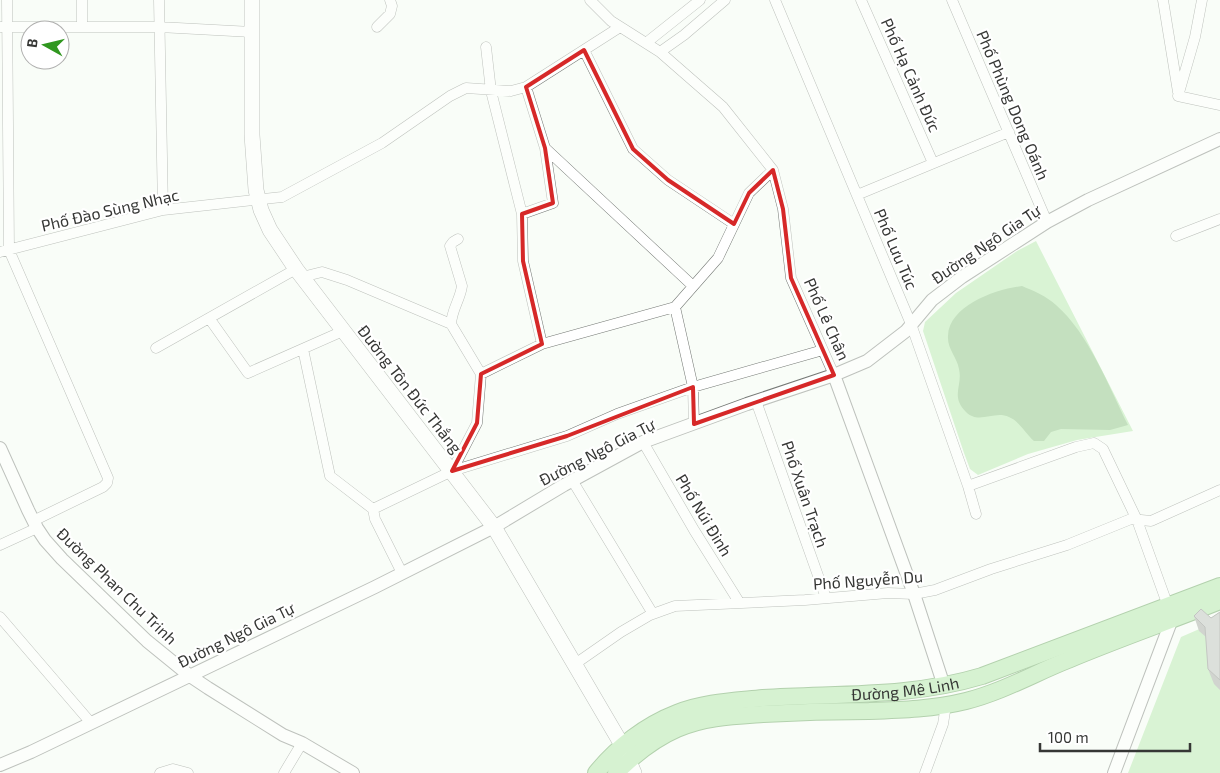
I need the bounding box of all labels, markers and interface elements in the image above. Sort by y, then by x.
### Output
street label: Phố Hạ Cảnh Đức [878,15,945,135]
north arrow [20,20,70,70]
street label: Phố Phùng Dong Oánh [973,27,1054,182]
text: B [23,37,41,49]
street label: Phố Đào Sùng Nhạc [39,184,181,235]
street label: Đường Ngô Gia Tự [928,200,1044,287]
street label: Phố Lưu Túc [871,205,922,292]
street label: Phố Lê Chân [801,275,854,363]
street label: Đường Tôn Đức Thắng [354,321,466,457]
street label: Đường Ngô Gia Tự [536,414,658,489]
street label: Phố Xuân Trạch [778,438,833,550]
street label: Phố Núi Đinh [672,470,736,559]
street label: Đường Phan Chu Trinh [53,524,181,648]
street label: Phố Nguyễn Du [812,566,924,593]
street label: Đường Ngô Gia Tự [174,598,298,671]
street label: Đường Mê Linh [851,672,961,703]
scale bar [1040,720,1190,752]
text: 100 m [1048,728,1089,746]

